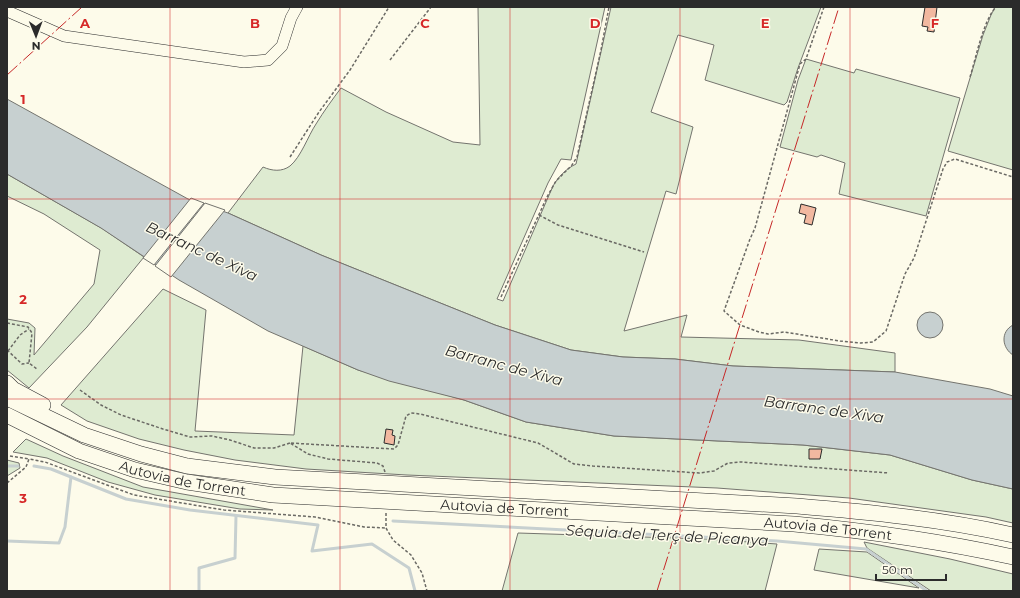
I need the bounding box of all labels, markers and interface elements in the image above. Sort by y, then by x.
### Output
text: A [79,15,91,31]
text: B [250,15,260,31]
text: C [420,15,430,31]
text: D [590,15,601,31]
text: E [761,15,770,31]
text: F [931,15,939,31]
north arrow [16,16,56,56]
text: N [32,39,41,53]
text: 1 [20,91,26,107]
water label: Barranc de Xiva [143,217,261,285]
text: 2 [19,291,27,307]
water label: Barranc de Xiva [443,340,565,390]
water label: Barranc de Xiva [763,391,885,427]
street label: Autovia de Torrent [117,456,247,500]
text: 3 [18,490,27,506]
street label: Autovia de Torrent [440,495,570,520]
street label: Autovia de Torrent [763,513,894,544]
water label: Séquia del Terç de Picanya [565,520,769,550]
scale bar [876,556,946,582]
text: 50 m [882,562,913,577]

